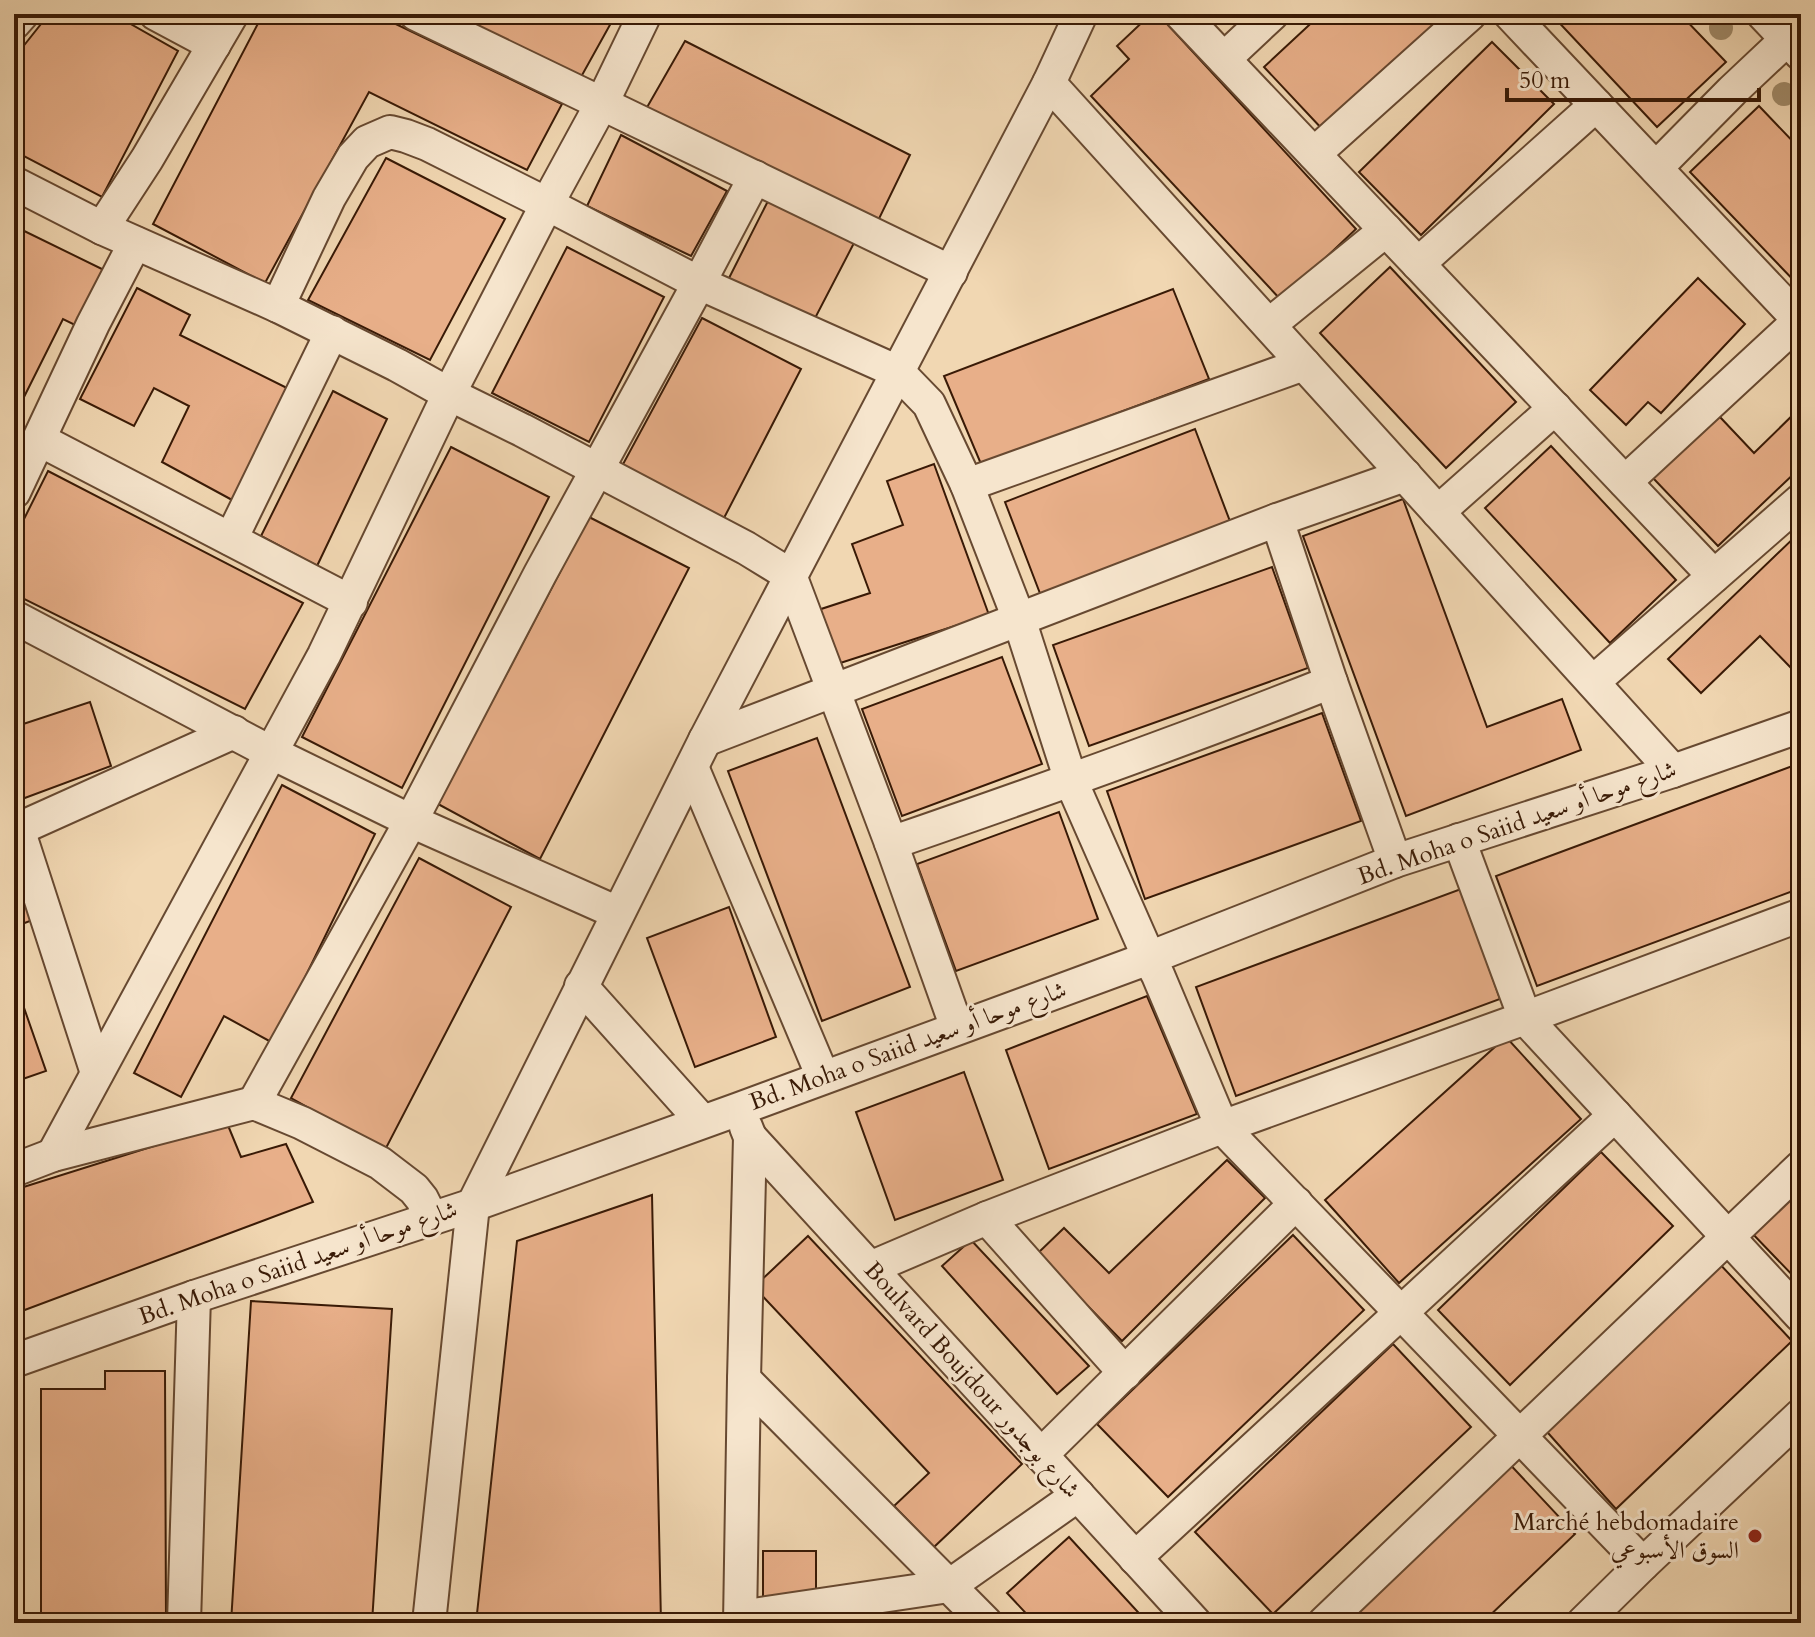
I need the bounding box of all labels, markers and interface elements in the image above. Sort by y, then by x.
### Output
scale bar [1507,52,1759,102]
text: 50 m [1519,64,1571,97]
street label: Bd. Moha o Saiid شارع موحا أو سعيد [1353,752,1682,896]
street label: Bd. Moha o Saiid شارع موحا أو سعيد [745,972,1072,1122]
street label: Bd. Moha o Saiid شارع موحا أو سعيد [134,1192,463,1336]
street label: Boulvard Boujdour شارع بوجدور [854,1254,1087,1508]
place label: Marché hebdomadaire السوق الأسبوعي [1513,1506,1739,1569]
marker: Marché hebdomadaire السوق الأسبوعي [1746,1527,1764,1545]

